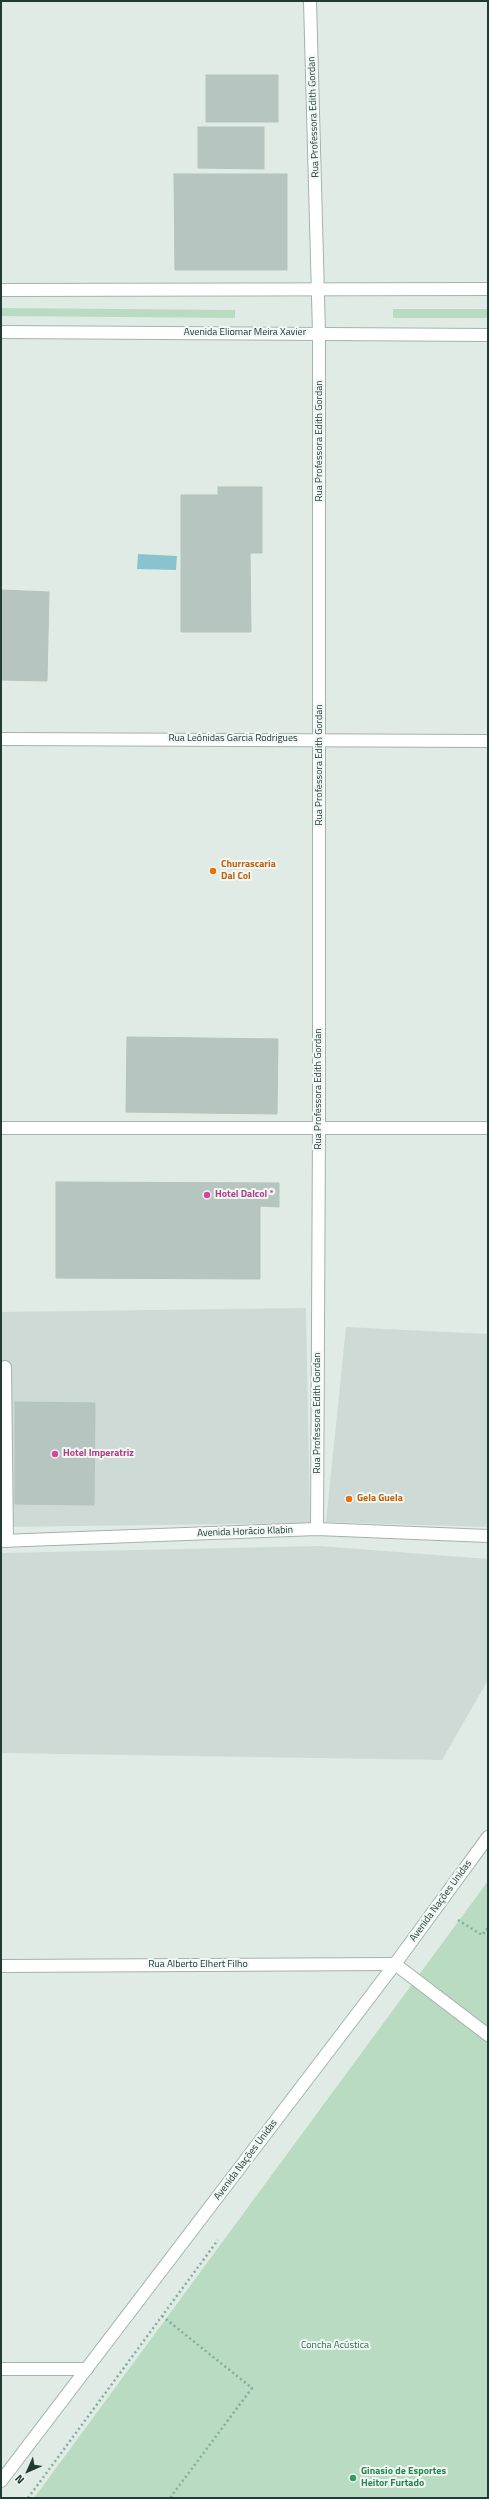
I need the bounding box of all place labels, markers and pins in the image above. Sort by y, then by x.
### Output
place label: Churrascaria Dal Col [221,859,276,882]
marker: Churrascaria Dal Col [208,866,218,876]
place label: Hotel Dalcol * [215,1189,274,1201]
marker: Hotel Dalcol * [202,1190,212,1200]
place label: Hotel Imperatriz [63,1448,134,1460]
marker: Hotel Imperatriz [50,1449,60,1459]
place label: Gela Guela [357,1493,403,1505]
marker: Gela Guela [344,1494,354,1504]
place label: Ginasio de Esportes Heitor Furtado [361,2466,446,2490]
marker: Ginasio de Esportes Heitor Furtado [348,2473,358,2483]

